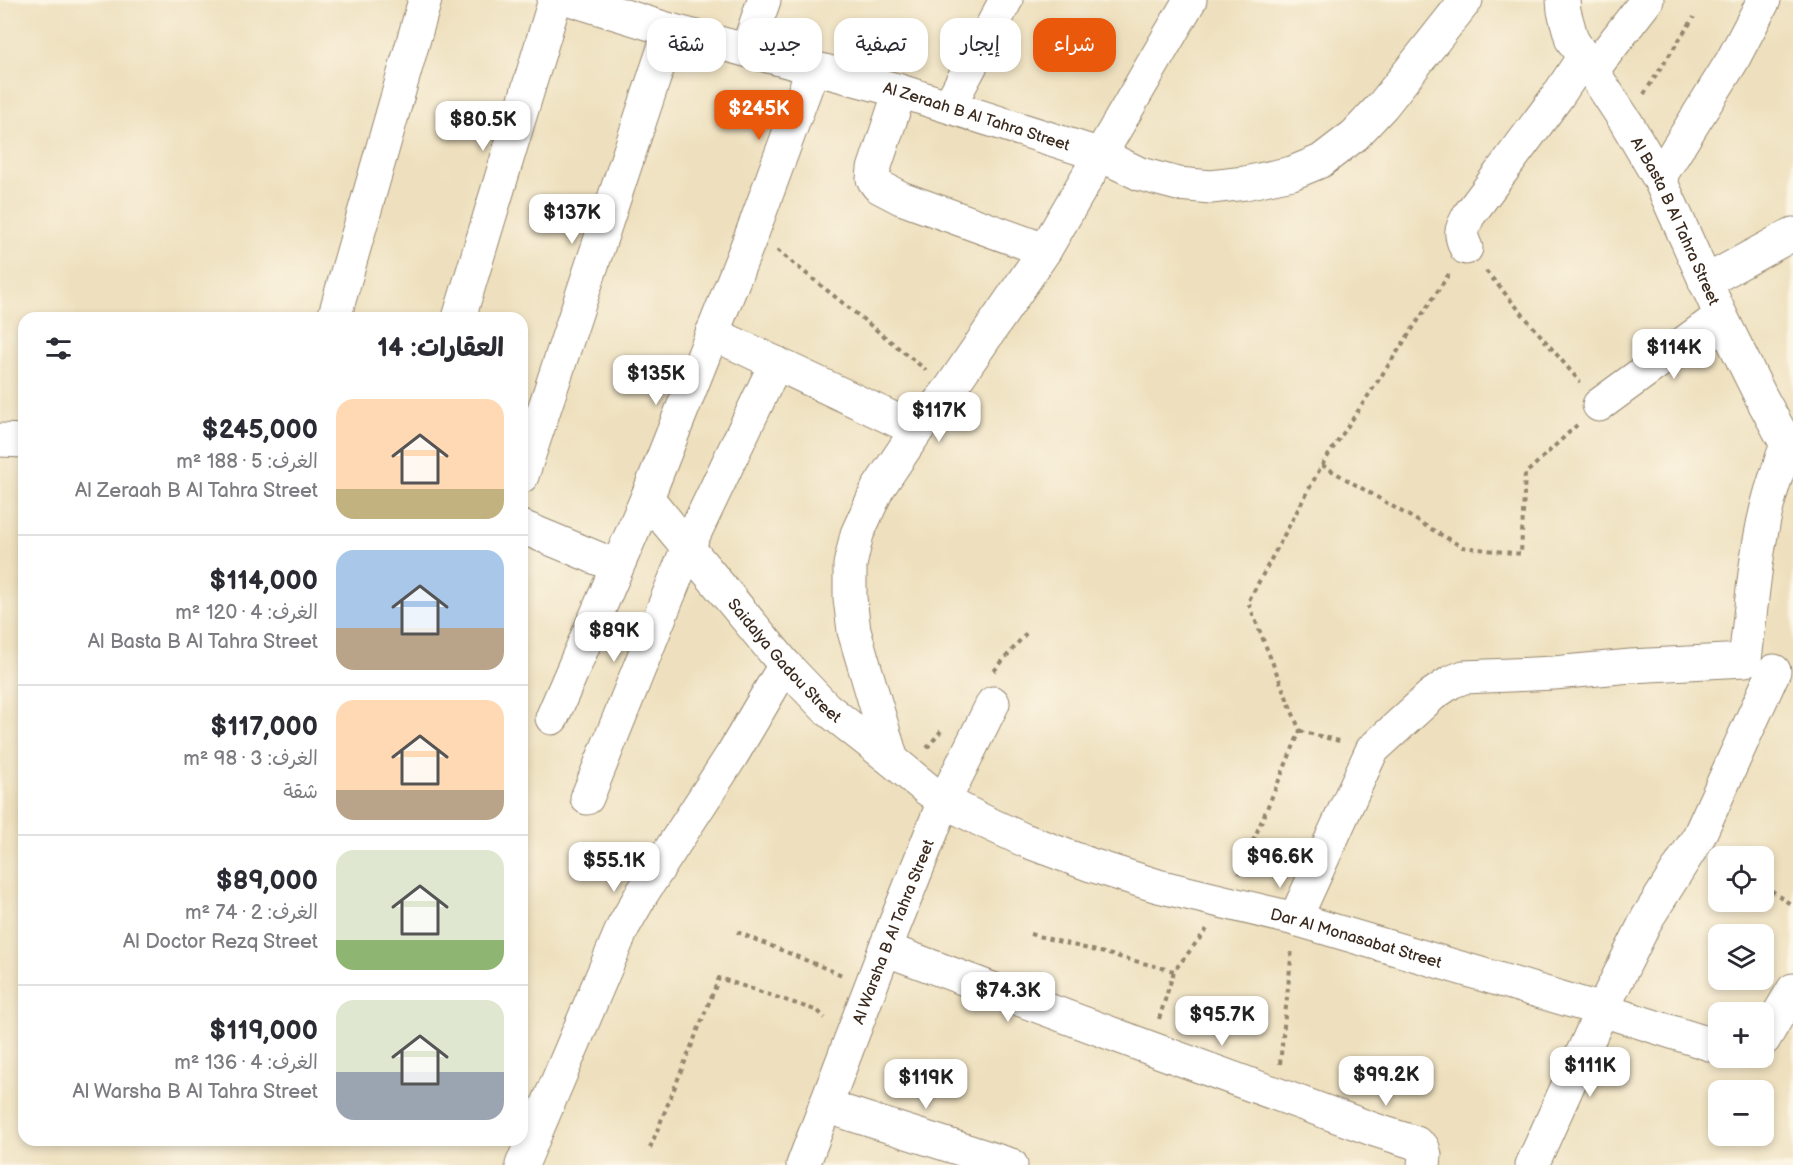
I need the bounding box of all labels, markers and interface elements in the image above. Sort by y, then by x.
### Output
chip: شقة [647,18,726,72]
chip: جديد [738,18,822,72]
chip: تصفية [834,18,928,72]
chip: إيجار [940,18,1021,72]
chip: شراء [1033,18,1116,72]
street label: Al Zeraah B Al Tahra Street [881,79,1072,155]
pin: $245K [717,90,801,141]
text: $245K [728,97,790,121]
pin: $80.5K [434,101,532,152]
text: $80.5K [449,108,517,132]
street label: Al Basta B Al Tahra Street [1626,134,1723,308]
pin: $137K [530,194,614,245]
text: $137K [543,201,601,225]
pin: $114K [1632,329,1716,380]
icon: filters [42,332,75,365]
text: العقارات: 14 [377,333,504,364]
text: $114K [1646,336,1702,360]
pin: $135K [614,355,698,406]
text: $135K [627,362,685,386]
pin: $117K [897,392,981,443]
text: $117K [912,399,966,423]
text: $245,000 [202,415,318,446]
icon: home [384,423,456,495]
text: الغرف: 5 · 188 m² [176,450,318,474]
text: Al Zeraah B Al Tahra Street [75,479,318,503]
text: $114,000 [209,566,318,597]
icon: home [384,574,456,646]
street label: Saidalya Gadou Street [723,595,845,727]
text: الغرف: 4 · 120 m² [175,601,318,625]
pin: $89K [578,612,650,663]
text: $89K [589,619,639,643]
text: Al Basta B Al Tahra Street [88,630,318,654]
text: $117,000 [210,712,318,743]
icon: home [384,724,456,796]
text: الغرف: 3 · 98 m² [183,747,318,771]
text: شقة [283,780,318,804]
street label: Al Warsha B Al Tahra Street [849,837,939,1027]
pin: $96.6K [1231,838,1329,889]
pin: $55.1K [565,842,663,893]
text: $96.6K [1246,845,1314,869]
map controls [1708,846,1774,1146]
button: locate [1708,846,1774,912]
text: $55.1K [583,849,645,873]
text: $89,000 [216,866,318,897]
icon: home [384,874,456,946]
text: الغرف: 2 · 74 m² [185,901,318,925]
street label: Dar Al Monasabat Street [1268,905,1444,973]
button: layers [1708,924,1774,990]
text: Al Doctor Rezq Street [123,930,318,954]
pin: $74.3K [959,972,1057,1023]
text: $74.3K [975,979,1041,1003]
pin: $95.7K [1173,996,1271,1047]
button: + [1708,1002,1774,1068]
text: $95.7K [1189,1003,1255,1027]
text: $119,000 [209,1016,318,1047]
icon: home [384,1024,456,1096]
pin: $111K [1548,1047,1632,1098]
text: الغرف: 4 · 136 m² [174,1051,318,1075]
text: $111K [1564,1054,1616,1078]
pin: $99.2K [1337,1056,1435,1107]
pin: $119K [884,1059,968,1110]
text: $99.2K [1353,1063,1419,1087]
text: $119K [898,1066,954,1090]
text: Al Warsha B Al Tahra Street [72,1080,318,1104]
button: − [1708,1080,1774,1146]

